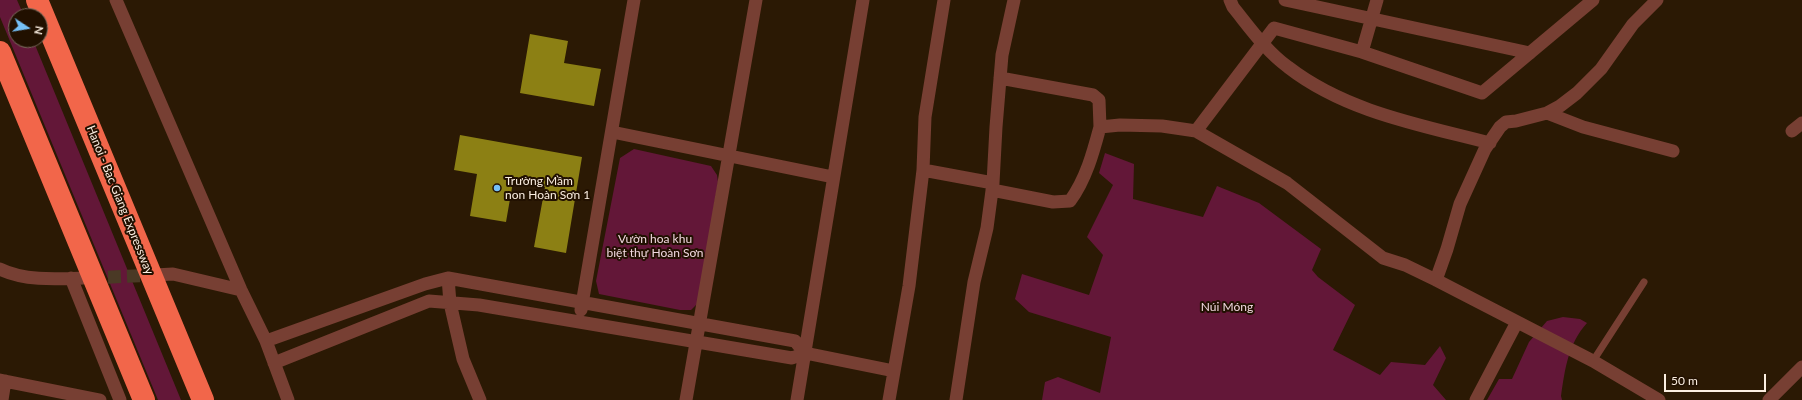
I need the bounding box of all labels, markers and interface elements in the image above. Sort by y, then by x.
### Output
north arrow [8,8,48,48]
text: N [32,25,46,36]
street label: Hanoi - Bac Giang Expressway [83,123,157,277]
place label: Trường Mầm non Hoàn Sơn 1 [505,174,590,202]
marker: Trường Mầm non Hoàn Sơn 1 [492,183,502,193]
park label: Vườn hoa khu biệt thự Hoàn Sơn [607,232,703,260]
park label: Núi Móng [1201,300,1253,314]
scale bar [1666,366,1768,392]
text: 50 m [1671,373,1698,388]

